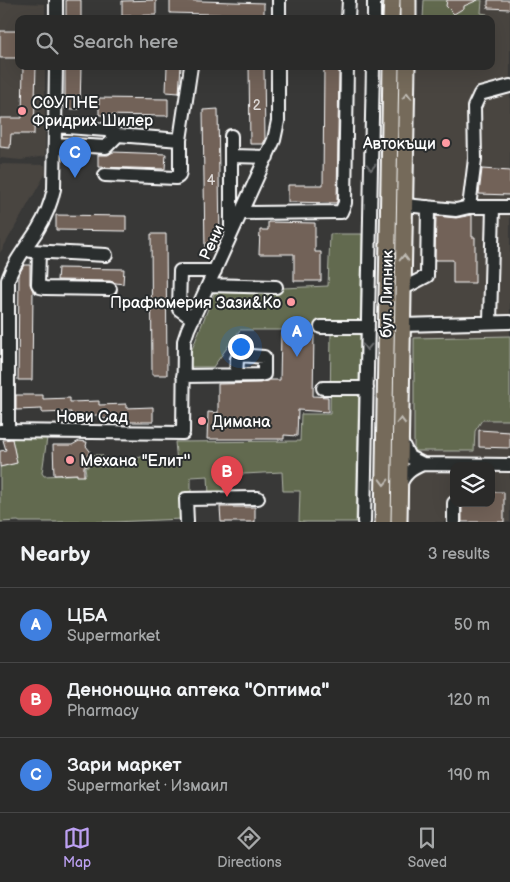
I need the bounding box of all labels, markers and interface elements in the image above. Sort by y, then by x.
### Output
search box [15,15,495,70]
icon: search [33,29,61,57]
text: Search here [73,31,178,54]
one-way arrow [402,92,412,100]
place label: СОУПНЕ Фридрих Шилер [32,94,153,131]
house number: 2 [253,97,262,114]
marker: СОУПНЕ Фридрих Шилер [16,105,28,117]
place label: Автокъщи [362,135,436,154]
pin: C [59,137,91,178]
marker: Автокъщи [440,137,452,149]
one-way arrow [366,164,376,172]
house number: 4 [207,172,216,189]
street label: Рени [196,222,229,263]
street label: бул. Липник [377,250,398,338]
one-way arrow [399,254,409,262]
place label: Прафюмерия Зази&Ко [110,294,281,313]
marker: Прафюмерия Зази&Ко [285,296,297,308]
pin: A [281,316,313,357]
your location [228,334,254,360]
one-way arrow [362,344,373,352]
street label: Нови Сад [56,408,128,427]
place label: Димана [212,413,271,432]
marker: Димана [196,415,208,427]
one-way arrow [396,417,406,424]
place label: Механа "Елит'' [80,452,191,471]
marker: Механа "Елит'' [64,454,76,466]
pin: B [211,456,243,497]
map controls [450,462,495,507]
button: layers [450,462,495,507]
one-way arrow [379,479,389,487]
text: Nearby [20,542,90,567]
text: 3 results [428,545,490,564]
text: ЦБА [67,604,107,627]
text: A [31,616,41,635]
text: 50 m [454,616,490,635]
text: Supermarket [67,627,160,646]
text: Денонощна аптека "Оптима" [67,679,330,702]
text: B [30,691,42,710]
text: 120 m [447,691,490,710]
text: Pharmacy [67,702,139,721]
text: Зари маркет [67,754,182,777]
text: C [30,766,42,785]
text: 190 m [448,766,490,785]
text: Supermarket · Измаил [67,777,228,796]
tab: Map [63,824,91,871]
tab: Directions [217,824,282,871]
tab: Saved [408,824,447,871]

